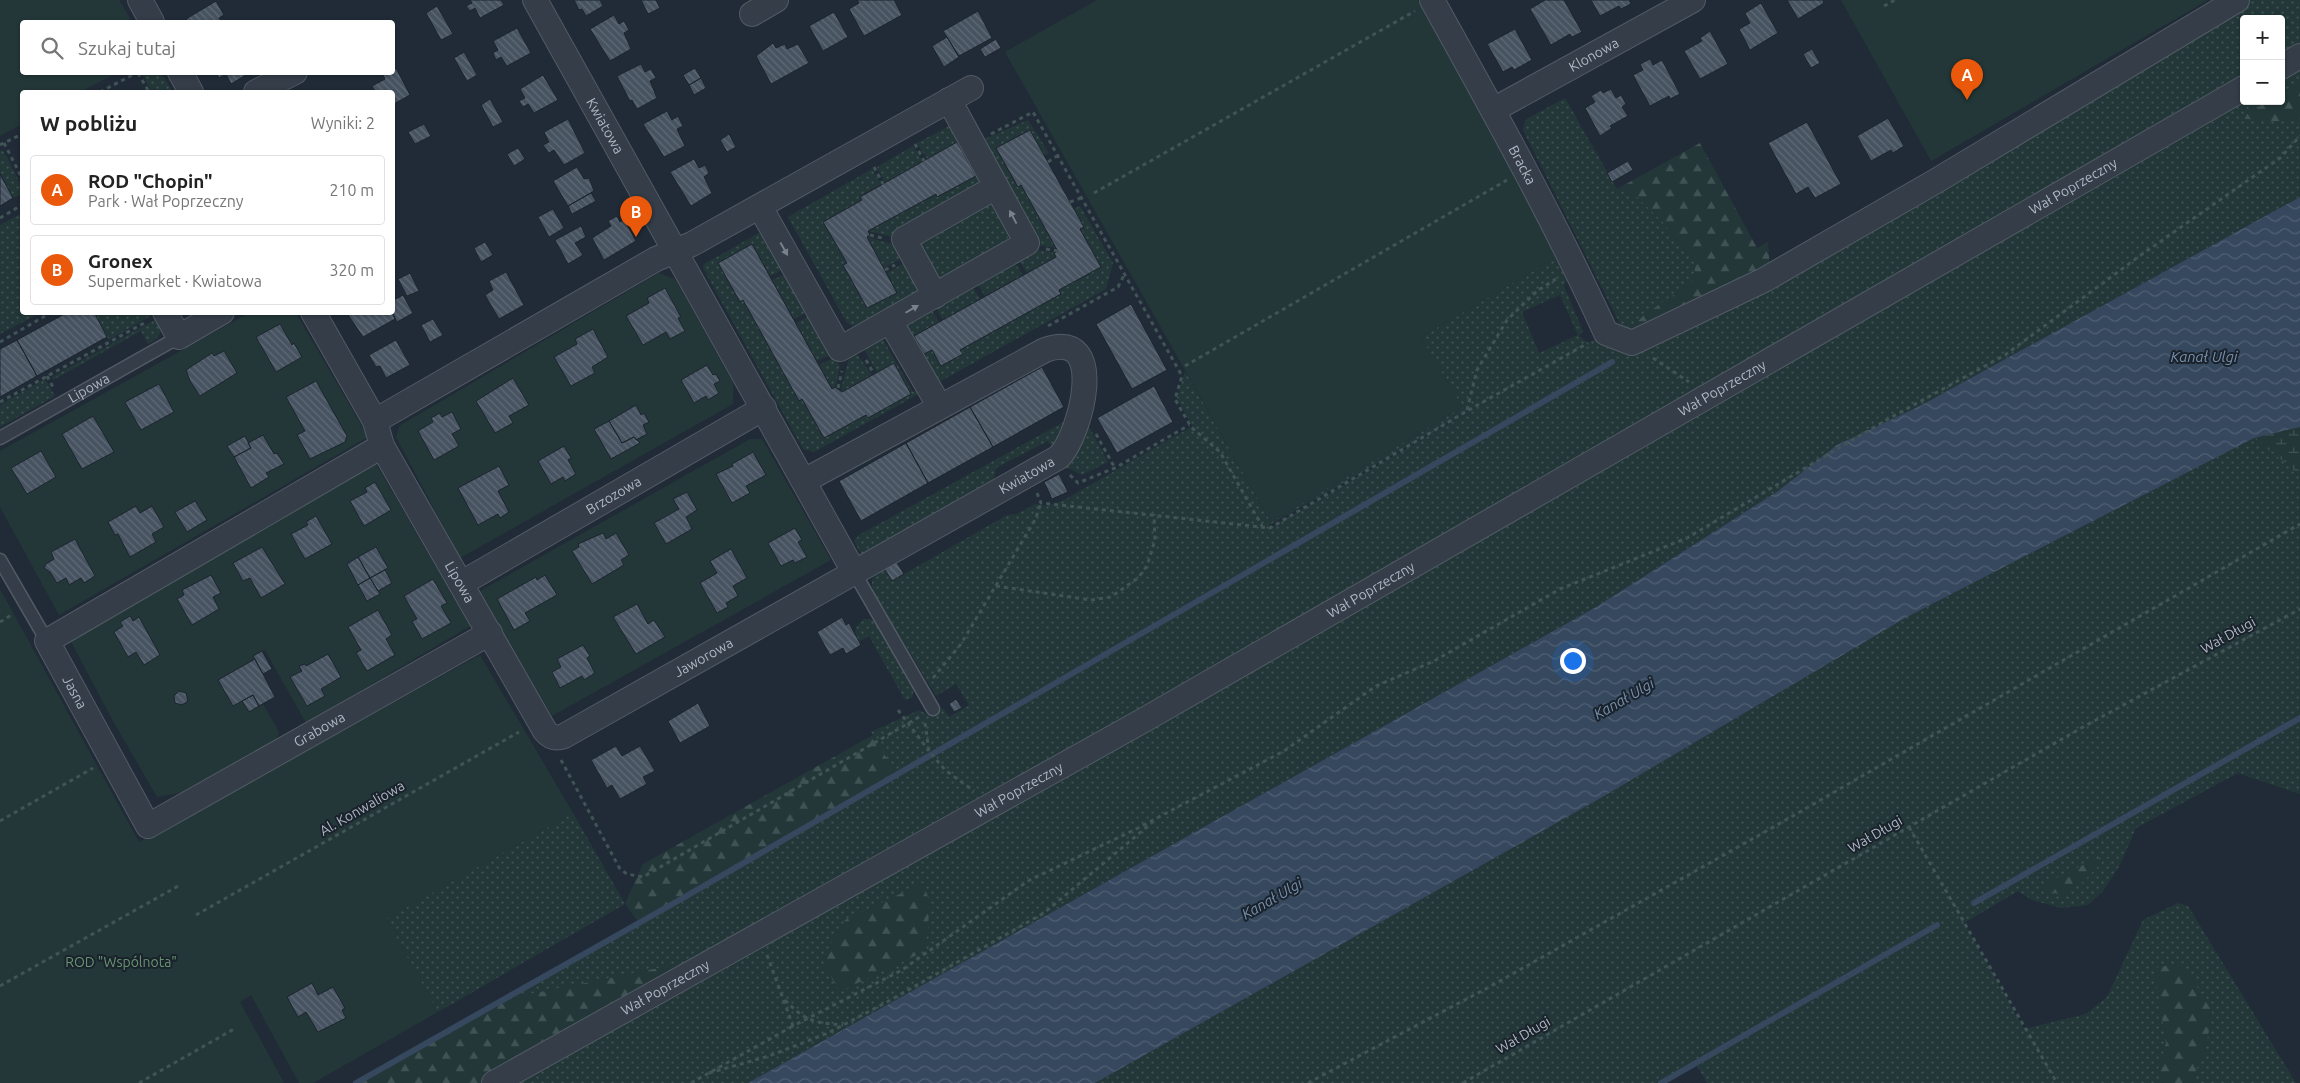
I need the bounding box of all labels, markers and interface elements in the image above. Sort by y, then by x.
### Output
map controls [2240,15,2285,105]
button: + [2240,15,2285,60]
search box [20,20,395,75]
icon: search [38,34,66,62]
street label: Klonowa [1566,34,1622,75]
text: Szukaj tutaj [78,37,176,59]
pin: A [1951,59,1983,100]
button: − [2240,60,2285,105]
street label: Kwiatowa [583,95,627,156]
text: W pobliżu [40,111,137,135]
text: Wyniki: 2 [311,114,375,132]
street label: Bracka [1505,143,1539,187]
street label: Wał Poprzeczny [2026,155,2120,218]
text: ROD "Chopin" [88,170,213,192]
text: A [51,181,63,199]
text: 210 m [329,181,374,199]
text: Park · Wał Poprzeczny [88,192,243,210]
pin: B [620,196,652,237]
one-way arrow [1008,210,1017,223]
one-way arrow [779,242,788,256]
text: Gronex [88,250,153,272]
text: B [52,261,62,279]
text: 320 m [329,261,374,279]
text: Supermarket · Kwiatowa [88,272,262,290]
one-way arrow [905,304,919,313]
water label: Kanał Ulgi [2170,348,2239,365]
street label: Wał Poprzeczny [1675,356,1769,419]
street label: Lipowa [65,370,112,406]
street label: Kwiatowa [996,453,1057,497]
street label: Brzozowa [583,473,644,518]
street label: Lipowa [442,558,478,605]
street label: Wał Poprzeczny [1324,558,1418,621]
street label: Wał Długi [2198,613,2258,657]
street label: Jaworowa [671,635,736,680]
your location [1560,648,1586,674]
street label: Jasna [59,673,90,712]
water label: Kanał Ulgi [1590,674,1658,723]
street label: Grabowa [291,709,348,750]
street label: Wał Poprzeczny [972,759,1066,821]
street label: Al. Konwaliowa [317,777,407,839]
street label: Wał Długi [1845,812,1905,856]
water label: Kanał Ulgi [1238,874,1306,923]
park label: ROD "Wspólnota" [65,954,177,970]
street label: Wał Poprzeczny [618,956,712,1018]
street label: Wał Długi [1493,1013,1553,1057]

